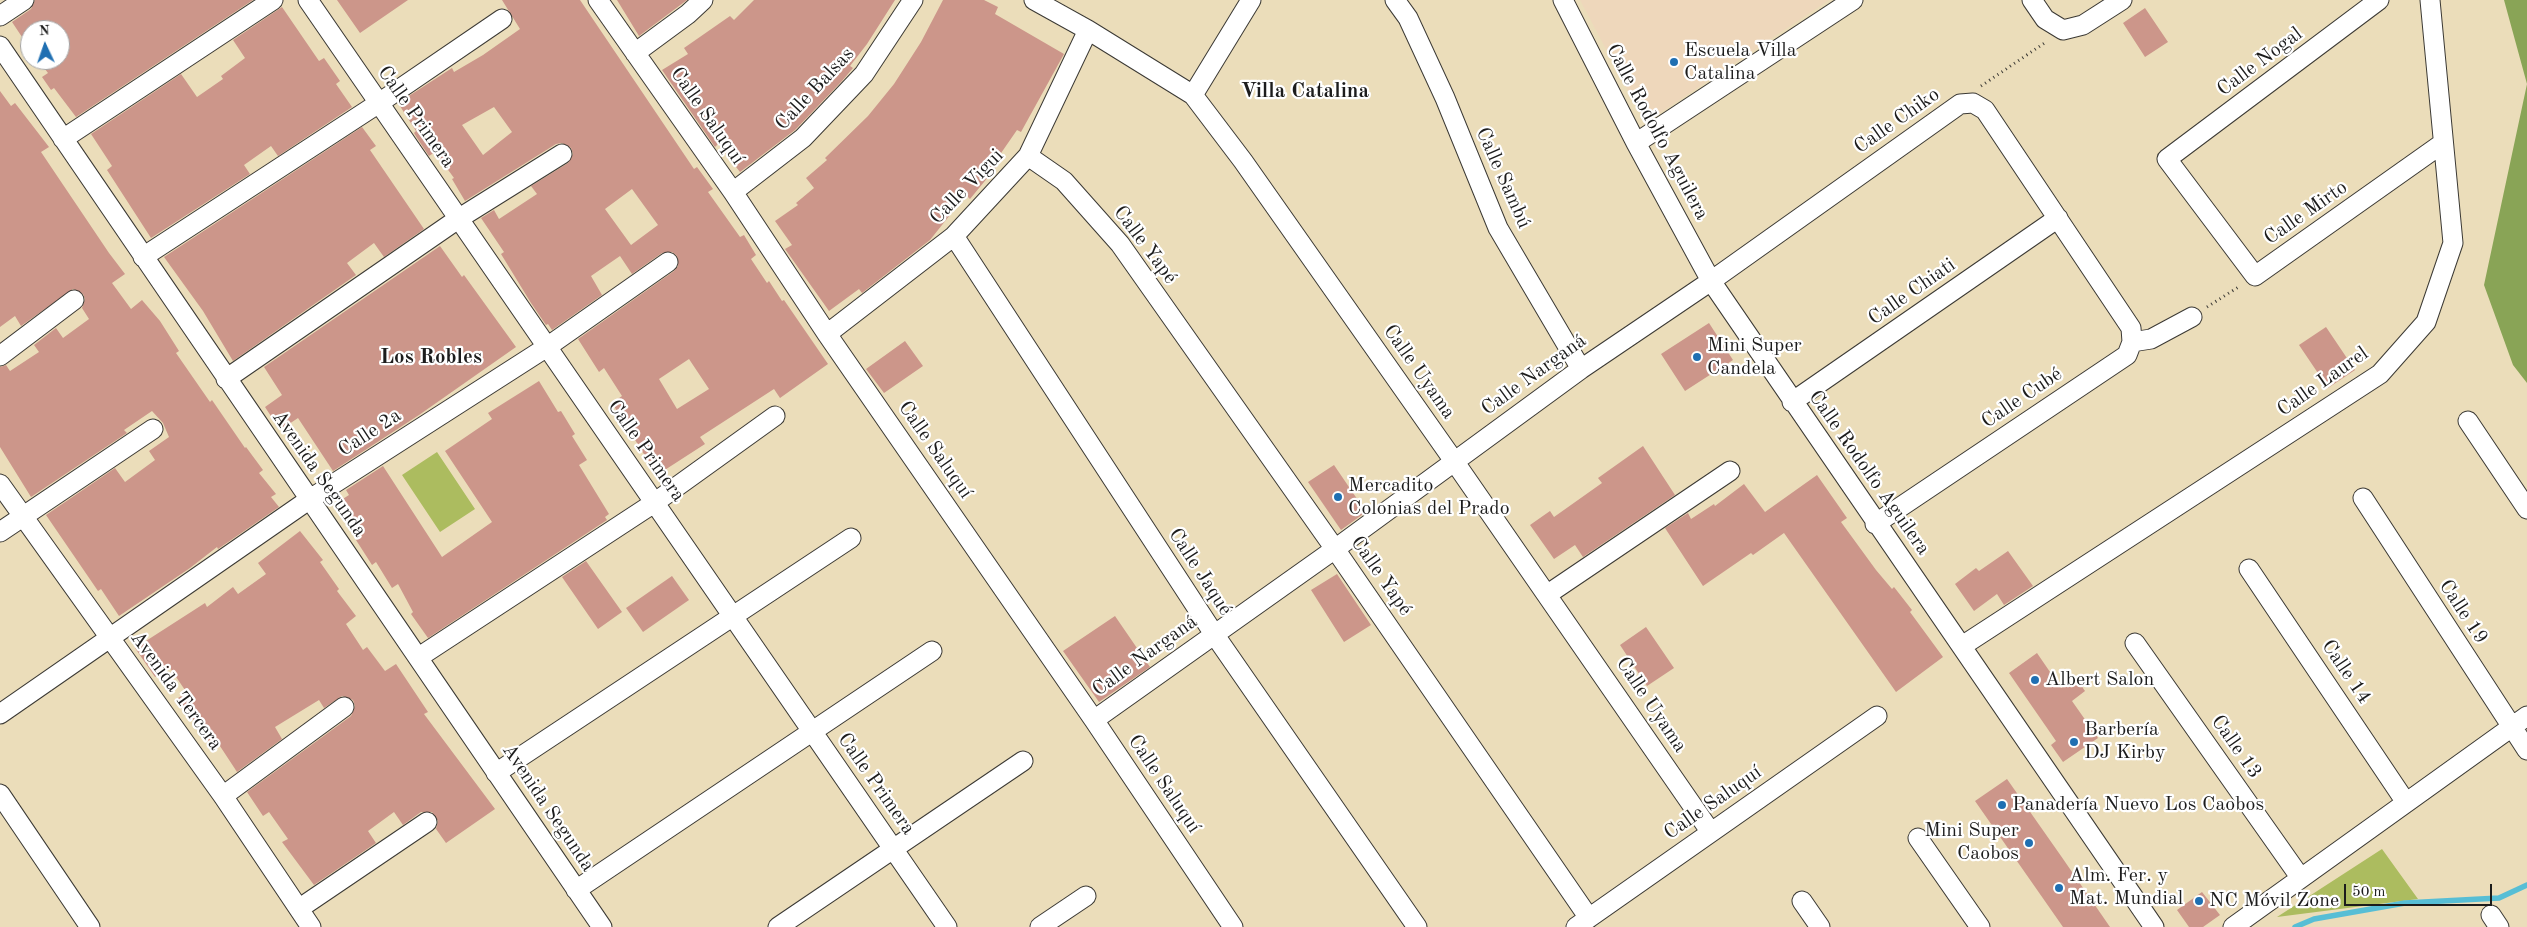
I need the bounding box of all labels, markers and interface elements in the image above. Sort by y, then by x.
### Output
north arrow [20,20,70,70]
street label: Calle Nogal [2213,22,2307,102]
text: N [39,24,50,38]
place label: Escuela Villa Catalina [1684,39,1797,86]
street label: Calle Rodolfo Aguilera [1600,40,1714,224]
street label: Calle Balsas [770,42,860,136]
marker: Escuela Villa Catalina [1668,56,1680,68]
street label: Calle Primera [372,61,460,173]
street label: Calle Saluquí [665,63,749,169]
district label: Villa Catalina [1241,78,1369,104]
street label: Calle Chiko [1850,83,1944,159]
street label: Calle Sambú [1470,124,1536,232]
street label: Calle Vigui [925,144,1009,230]
street label: Calle Mirto [2260,176,2352,250]
street label: Calle Yapé [1108,201,1182,289]
street label: Calle Chiati [1864,253,1960,331]
street label: Calle Uyama [1378,320,1460,424]
street label: Calle Narganá [1477,329,1591,421]
place label: Mini Super Candela [1707,334,1802,381]
street label: Calle Laurel [2273,342,2373,422]
district label: Los Robles [380,344,482,370]
marker: Mini Super Candela [1691,351,1703,363]
street label: Calle Cubé [1977,362,2067,434]
street label: Calle Rodolfo Aguilera [1803,386,1935,560]
street label: Calle Primera [602,395,690,507]
street label: Calle Saluquí [893,397,977,503]
street label: Calle 2a [334,404,406,462]
street label: Avenida Segunda [266,406,372,542]
place label: Mercadito Colonias del Prado [1348,474,1510,521]
marker: Mercadito Colonias del Prado [1332,491,1344,503]
street label: Calle Jaqué [1163,524,1237,620]
street label: Calle Yapé [1345,532,1417,620]
street label: Calle 19 [2433,575,2493,649]
street label: Calle Narganá [1088,610,1202,702]
street label: Avenida Tercera [125,627,227,755]
street label: Calle 14 [2316,635,2376,709]
street label: Calle Uyama [1610,653,1692,757]
place label: Albert Salon [2045,668,2154,692]
marker: Albert Salon [2029,674,2041,686]
street label: Calle 13 [2205,711,2267,783]
place label: Barbería DJ Kirby [2084,718,2166,765]
street label: Calle Primera [832,728,920,840]
street label: Calle Saluquí [1122,730,1206,838]
marker: Barbería DJ Kirby [2068,736,2080,748]
street label: Avenida Segunda [496,739,600,877]
street label: Calle Saluquí [1660,761,1766,845]
place label: Panadería Nuevo Los Caobos [2012,793,2264,817]
marker: Panadería Nuevo Los Caobos [1996,799,2008,811]
place label: Mini Super Caobos [1924,819,2019,866]
marker: Mini Super Caobos [2023,837,2035,849]
place label: Alm. Fer. y Mat. Mundial [2069,864,2183,911]
scale bar [2347,874,2494,906]
marker: Alm. Fer. y Mat. Mundial [2053,882,2065,894]
text: 50 m [2352,885,2386,900]
place label: NC Móvil Zone [2209,889,2339,913]
marker: NC Móvil Zone [2193,895,2205,907]

